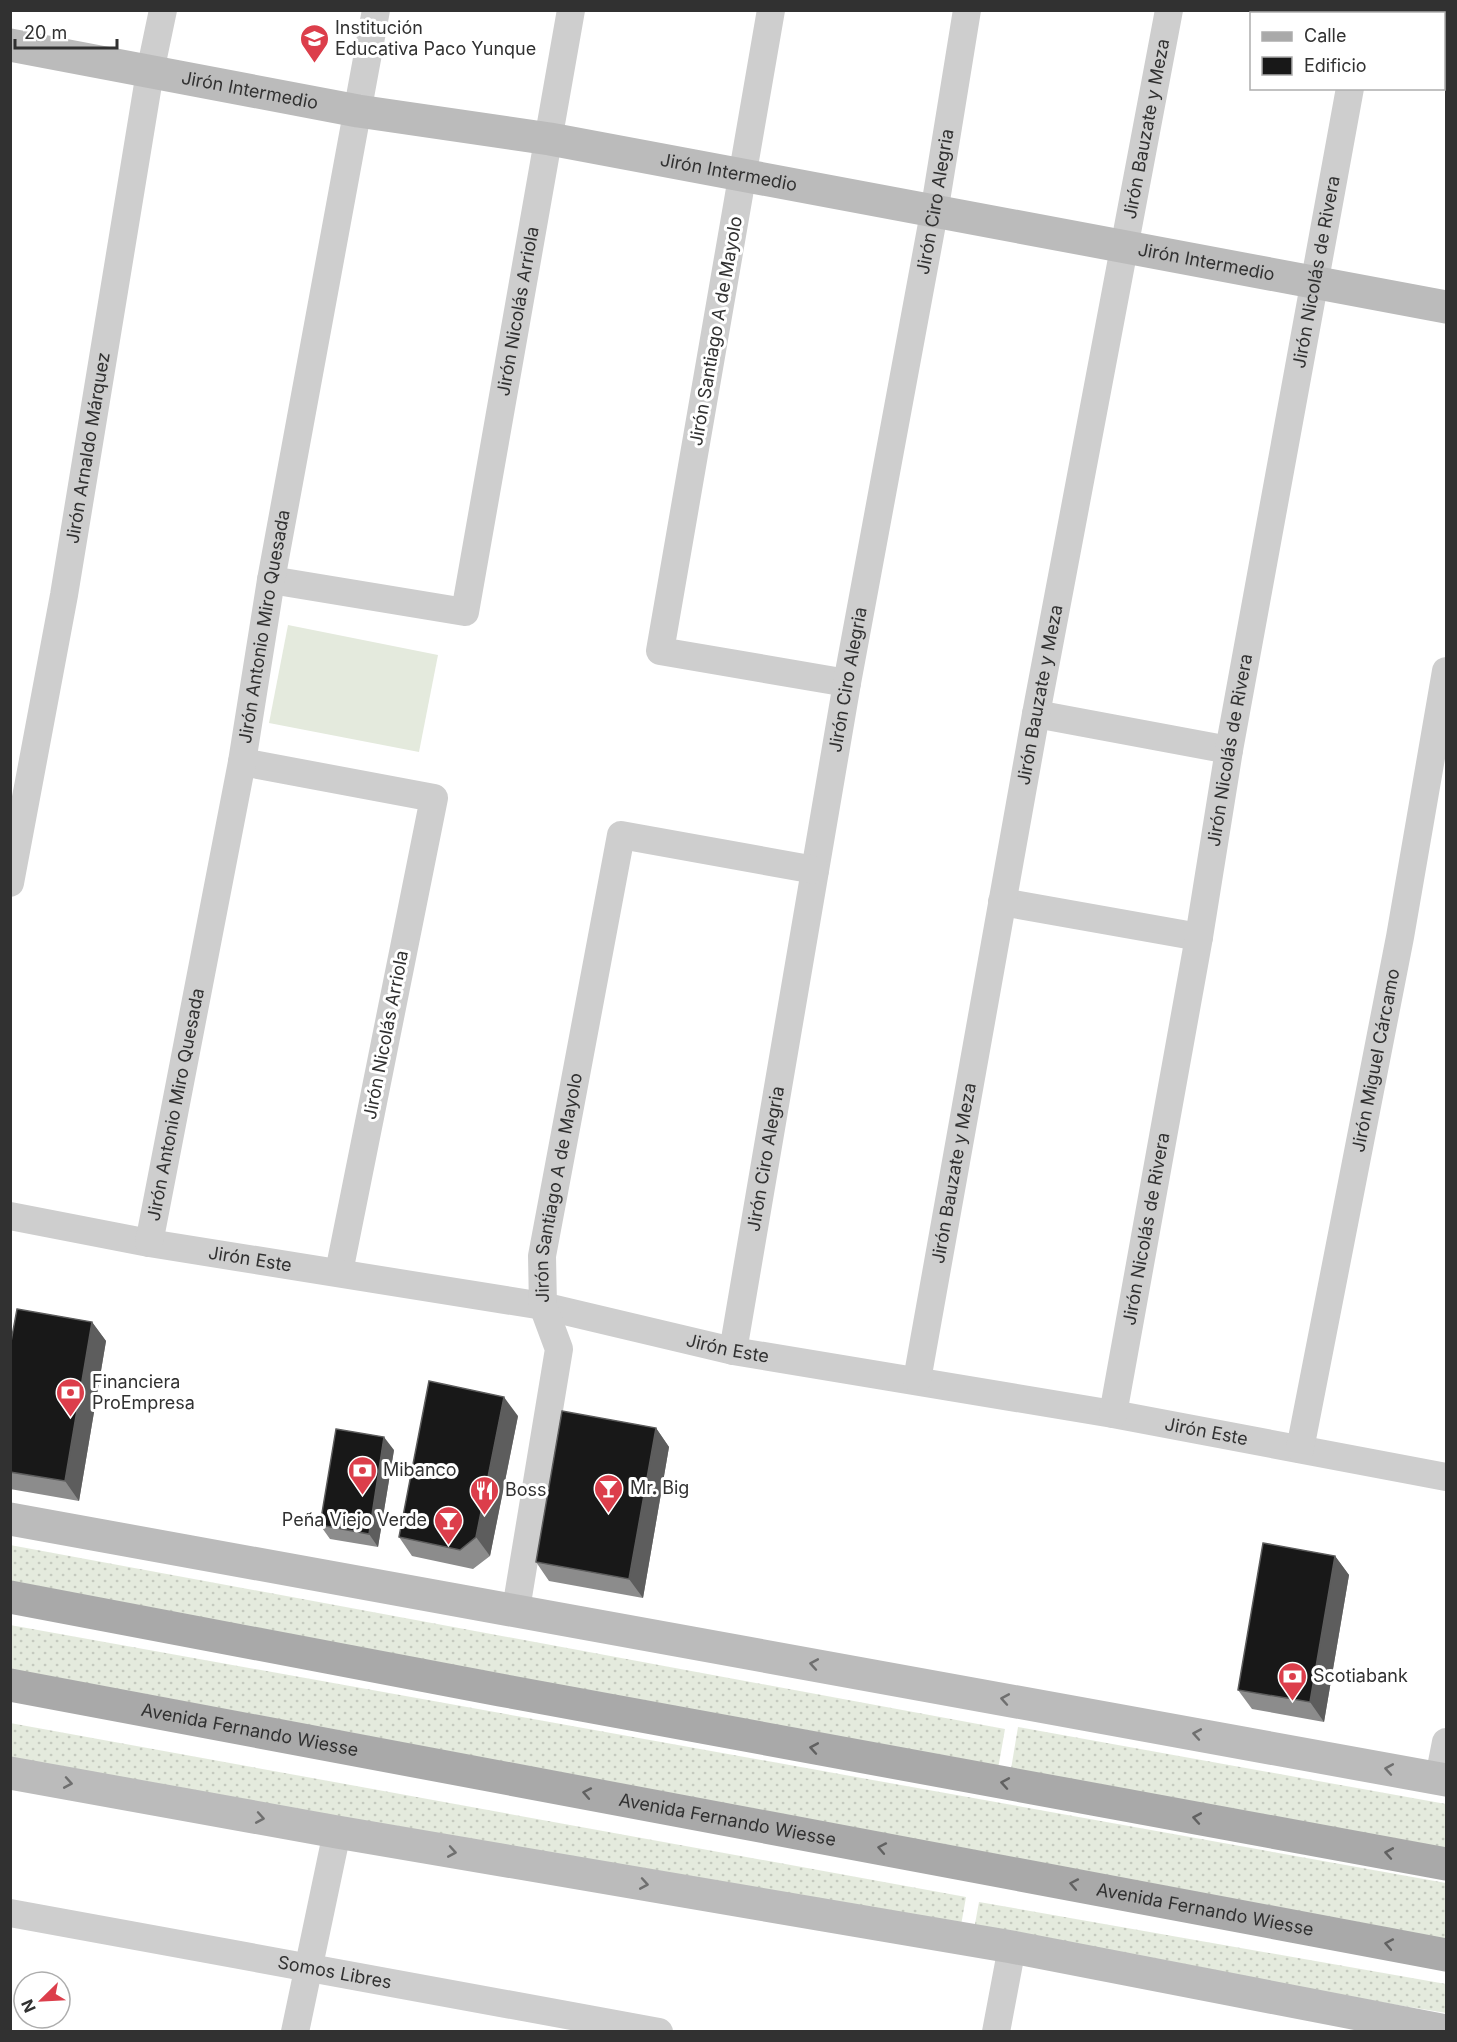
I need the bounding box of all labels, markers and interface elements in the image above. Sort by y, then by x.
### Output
scale bar [15,12,117,50]
legend [1250,12,1445,90]
place label: Institución Educativa Paco Yunque [335,17,536,59]
text: 20 m [24,22,67,43]
school or university icon: Institución Educativa Paco Yunque [298,22,330,64]
text: Calle [1304,25,1346,46]
street label: Jirón Bauzate y Meza [1119,37,1173,221]
text: Edificio [1304,55,1367,76]
street label: Jirón Intermedio [180,67,320,113]
street label: Jirón Ciro Alegria [912,127,958,276]
street label: Jirón Intermedio [659,149,799,195]
street label: Jirón Nicolás de Rivera [1288,174,1344,370]
street label: Jirón Santiago A de Mayolo [685,214,746,447]
street label: Jirón Nicolás Arriola [492,225,543,398]
street label: Jirón Intermedio [1136,238,1277,285]
street label: Jirón Arnaldo Márquez [62,351,114,545]
street label: Jirón Antonio Miro Quesada [234,508,294,745]
street label: Jirón Bauzate y Meza [1012,603,1066,787]
street label: Jirón Ciro Alegria [824,605,871,754]
street label: Jirón Nicolás de Rivera [1203,652,1256,848]
street label: Jirón Nicolás Arriola [359,949,412,1121]
street label: Jirón Miguel Cárcamo [1347,967,1404,1154]
street label: Jirón Antonio Miro Quesada [142,986,208,1223]
street label: Jirón Santiago A de Mayolo [531,1071,586,1303]
street label: Jirón Bauzate y Meza [927,1081,980,1265]
street label: Jirón Ciro Alegria [743,1084,788,1233]
street label: Jirón Nicolás de Rivera [1118,1131,1174,1327]
street label: Jirón Este [207,1242,293,1276]
street label: Jirón Este [684,1329,771,1367]
place label: Financiera ProEmpresa [92,1371,195,1413]
bank icon: Financiera ProEmpresa [55,1376,87,1418]
street label: Jirón Este [1163,1413,1250,1449]
bank icon: Mibanco [346,1454,378,1496]
place label: Mibanco [383,1459,457,1480]
bar icon: Mr. Big [593,1472,625,1514]
restaurant icon: Boss [468,1474,500,1516]
place label: Mr. Big [630,1477,689,1498]
place label: Boss [505,1479,547,1500]
bar icon: Peña Viejo Verde [432,1504,464,1546]
place label: Peña Viejo Verde [282,1509,427,1530]
one-way arrow [809,1658,818,1670]
bank icon: Scotiabank [1276,1660,1308,1702]
place label: Scotiabank [1313,1665,1408,1686]
one-way arrow [1001,1693,1011,1706]
street label: Avenida Fernando Wiesse [140,1699,360,1760]
one-way arrow [1192,1728,1202,1741]
one-way arrow [809,1742,819,1755]
one-way arrow [1384,1763,1394,1776]
one-way arrow [63,1776,73,1789]
one-way arrow [1001,1777,1011,1790]
one-way arrow [583,1787,593,1800]
street label: Avenida Fernando Wiesse [617,1789,838,1850]
one-way arrow [255,1811,265,1824]
one-way arrow [1192,1812,1202,1825]
one-way arrow [877,1842,887,1855]
one-way arrow [447,1845,457,1857]
one-way arrow [1384,1847,1394,1860]
one-way arrow [640,1878,649,1890]
one-way arrow [1069,1878,1079,1891]
street label: Avenida Fernando Wiesse [1095,1879,1315,1940]
one-way arrow [1384,1938,1394,1951]
street label: Somos Libres [276,1951,393,1993]
north arrow [12,1970,72,2030]
text: N [17,1996,40,2016]

